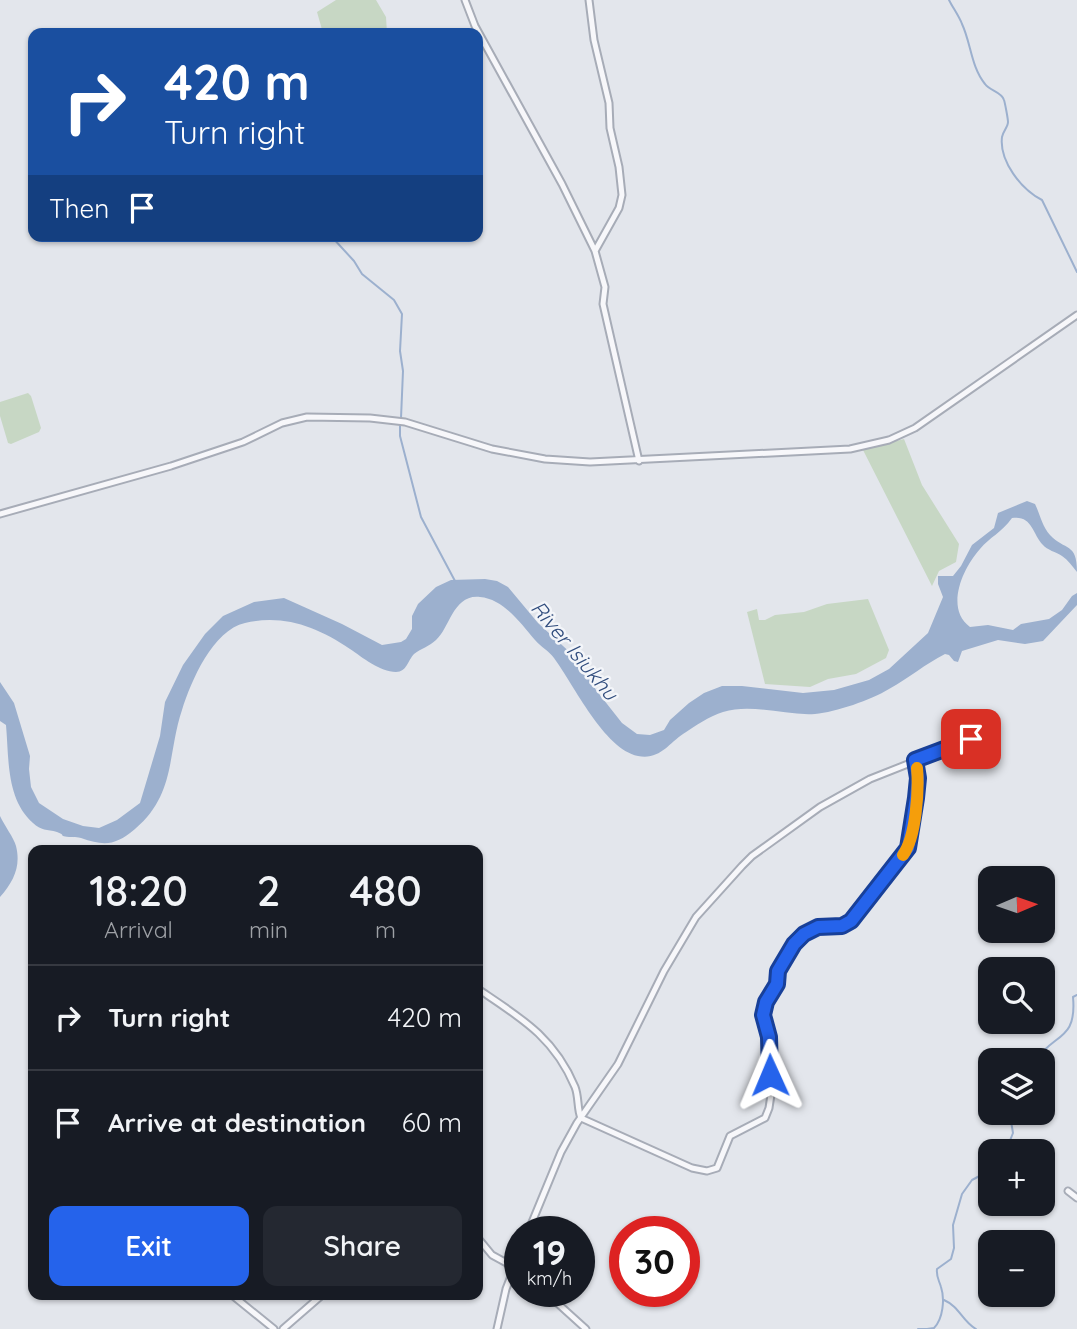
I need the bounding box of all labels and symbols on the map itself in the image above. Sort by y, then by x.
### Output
water label: River Isiukhu [526,595,625,706]
pin [941,709,1001,769]
north arrow [978,866,1055,943]
position arrow [733,1038,807,1112]
speed limit sign: 30 [609,1216,700,1307]

